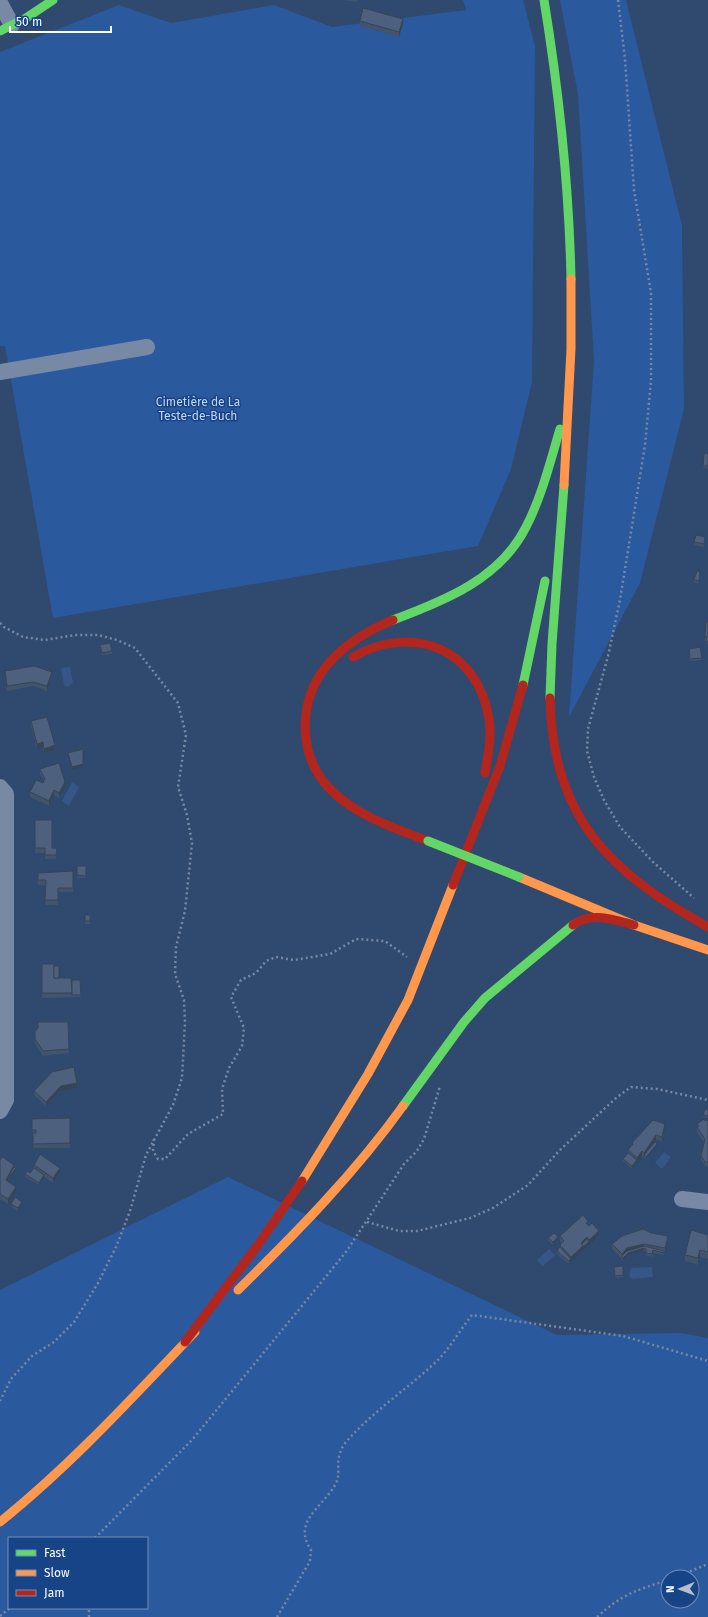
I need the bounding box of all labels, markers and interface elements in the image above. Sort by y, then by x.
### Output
scale bar [10,8,111,34]
text: 50 m [16,15,42,29]
park label: Cimetière de La Teste-de-Buch [156,395,240,423]
legend [8,1537,148,1609]
text: Fast [44,1546,66,1560]
text: Slow [44,1566,70,1580]
north arrow [660,1569,700,1609]
text: N [664,1585,677,1593]
text: Jam [44,1586,64,1600]

